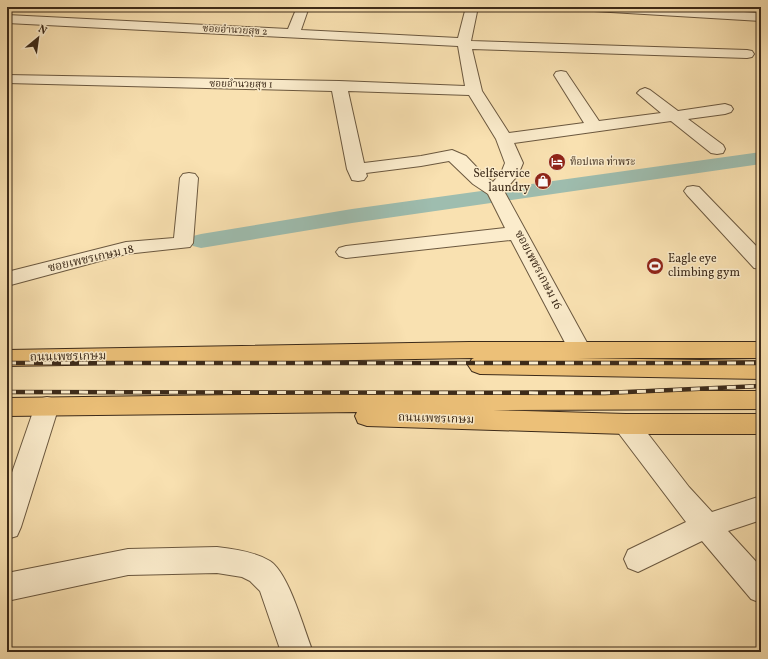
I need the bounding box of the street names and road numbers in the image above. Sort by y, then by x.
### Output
street label: ซอยอำนวยสุข 2 [202,21,268,39]
street label: ซอยอำนวยสุข 1 [209,76,273,92]
street label: ซอยเพชรเกษม 16 [510,227,566,313]
street label: ซอยเพชรเกษม 18 [46,241,136,277]
street label: ถนนเพชรเกษม [30,348,106,366]
street label: ถนนเพชรเกษม [398,410,474,428]

